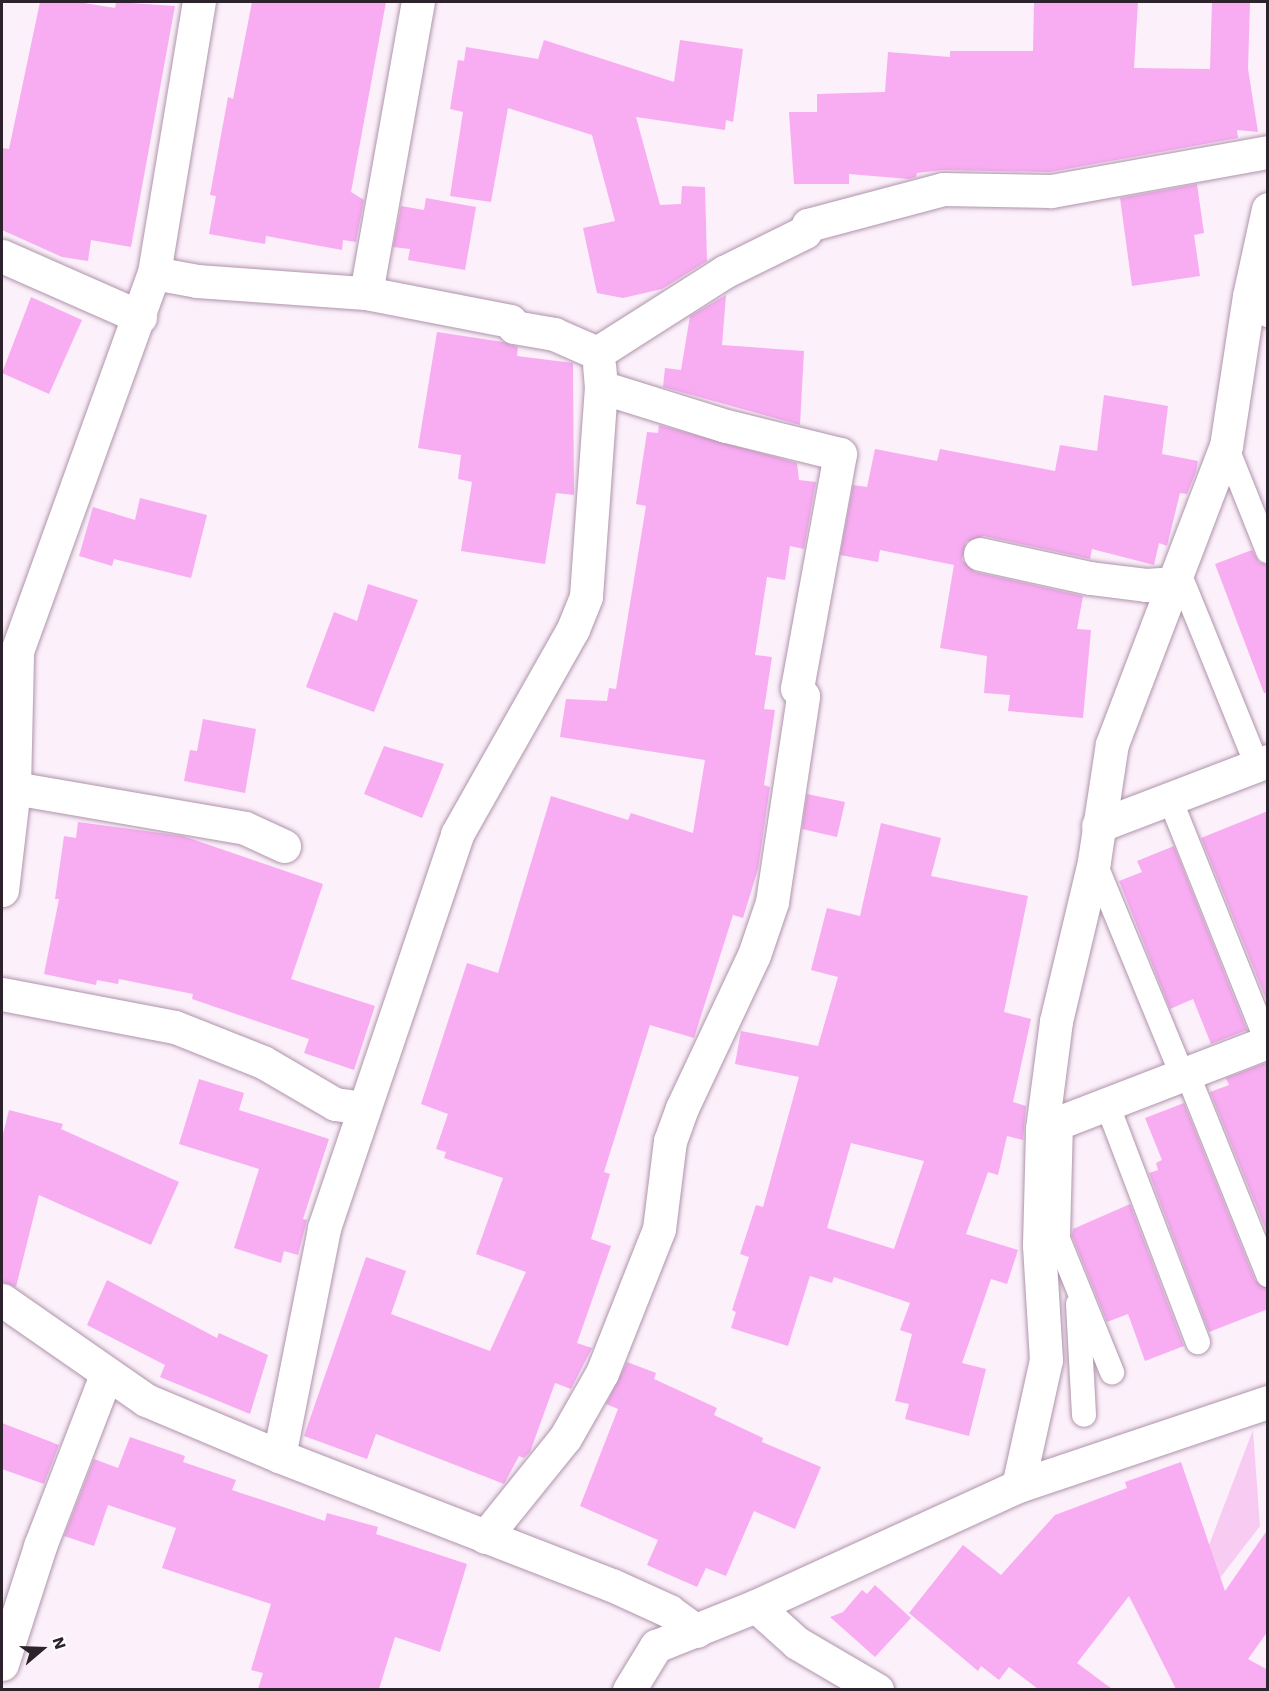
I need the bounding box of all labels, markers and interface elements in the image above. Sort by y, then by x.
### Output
north arrow [12,1619,72,1679]
text: N [49,1634,70,1652]

